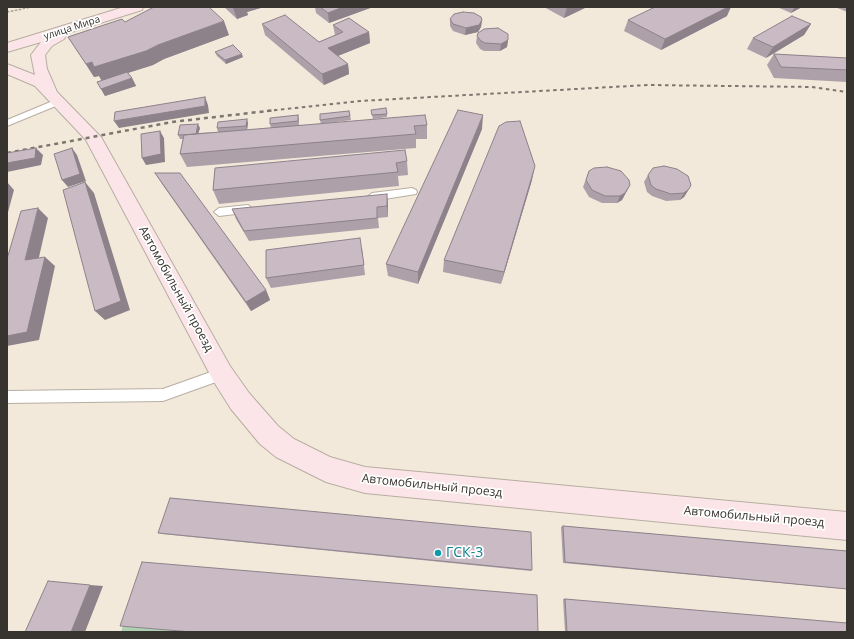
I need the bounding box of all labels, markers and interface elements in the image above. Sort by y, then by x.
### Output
street label: улица Мира [42,13,102,43]
street label: Автомобильный проезд [136,224,216,354]
street label: Автомобильный проезд [361,471,503,501]
street label: Автомобильный проезд [683,504,825,530]
place label: ГСК-3 [446,545,483,561]
marker: ГСК-3 [433,548,443,558]

